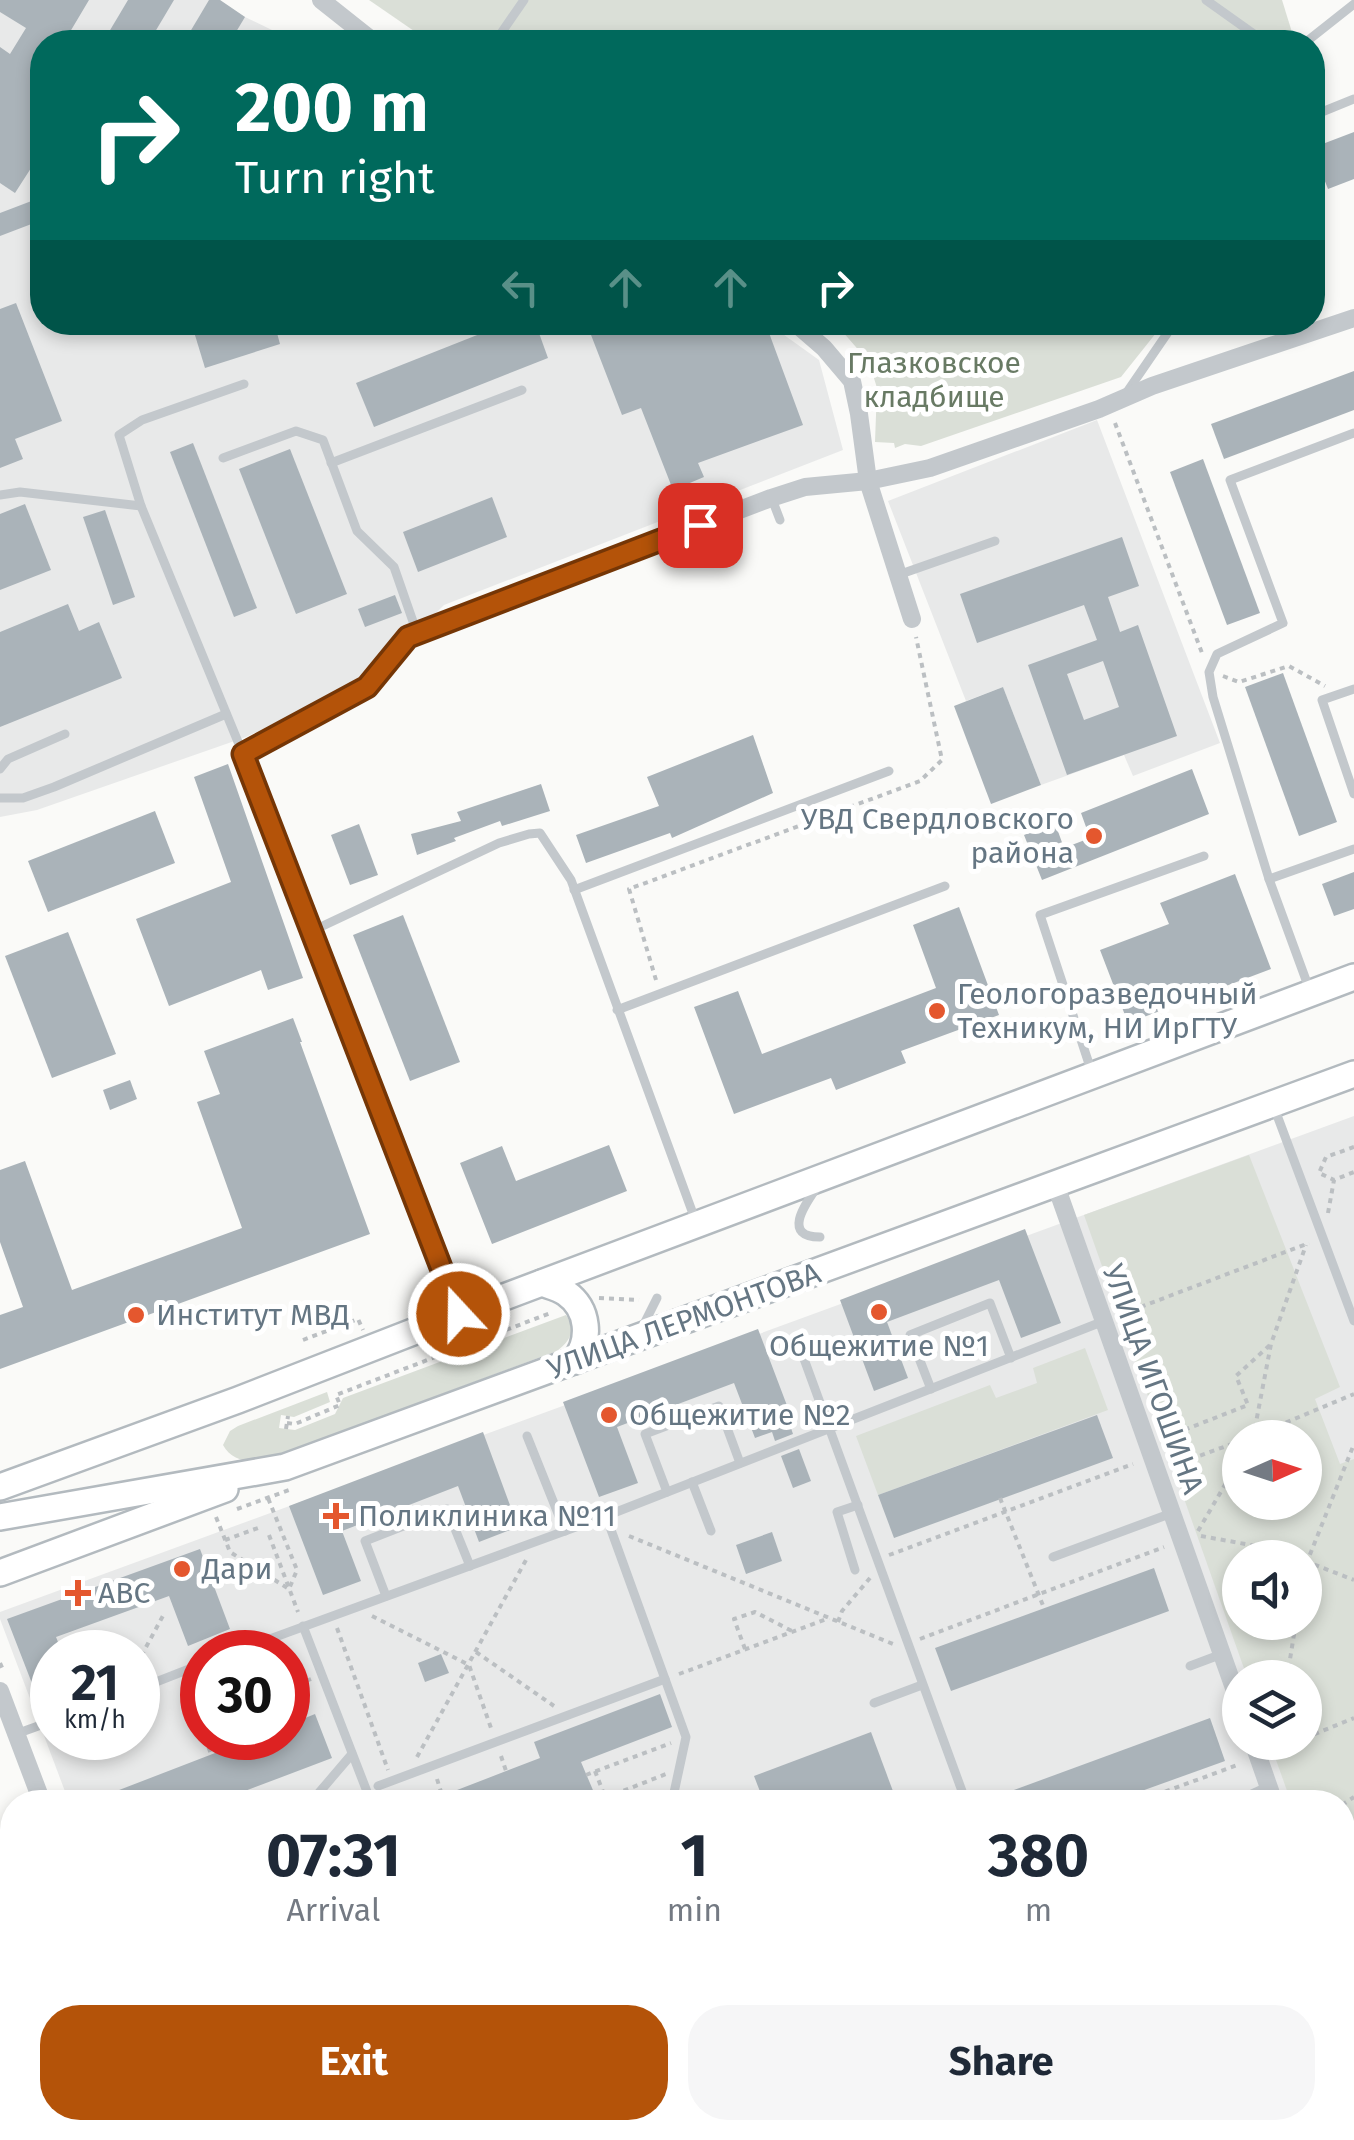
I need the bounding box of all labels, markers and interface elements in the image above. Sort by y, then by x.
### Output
text: 200 m [235,66,429,150]
icon: right [70,70,200,200]
text: Turn right [235,151,434,205]
icon: left [493,260,548,315]
icon: ahead [598,260,653,315]
icon: ahead [703,260,758,315]
icon: right [808,260,863,315]
park label: Глазковское кладбище [847,345,1021,415]
pin [658,483,743,568]
icon: arrive [673,498,728,553]
place label: УВД Свердловского района [801,801,1074,871]
marker: УВД Свердловского района [1083,825,1105,847]
place label: Геологоразведочный Техникум, НИ ИрГТУ [957,976,1258,1046]
marker: Геологоразведочный Техникум, НИ ИрГТУ [926,1000,948,1022]
street label: УЛИЦА ЛЕРМОНТОВА [543,1255,826,1387]
street label: УЛИЦА ИГОШИНА [1095,1259,1211,1499]
position arrow [407,1262,511,1366]
place label: Институт МВД [156,1297,350,1333]
marker: Общежитие №1 [868,1301,890,1323]
marker: Институт МВД [125,1304,147,1326]
place label: Общежитие №1 [769,1328,989,1364]
place label: Общежитие №2 [629,1397,851,1433]
marker: Общежитие №2 [598,1404,620,1426]
north arrow [1222,1420,1322,1520]
map controls [1222,1420,1322,1760]
place label: Поликлиника №11 [358,1498,616,1534]
marker: Поликлиника №11 [323,1503,349,1529]
button: sound [1222,1540,1322,1640]
place label: Дари [201,1551,272,1587]
marker: Дари [171,1558,193,1580]
place label: ABC [98,1575,150,1611]
marker: ABC [67,1582,89,1604]
speed limit sign: 30 [180,1630,310,1760]
text: 21 [71,1653,119,1713]
button: layers [1222,1660,1322,1760]
text: km/h [64,1705,126,1735]
text: 07:31 [266,1820,401,1892]
text: 1 [681,1820,708,1892]
text: 380 [988,1820,1089,1892]
text: Arrival [287,1891,380,1929]
text: min [667,1891,722,1929]
text: m [1025,1891,1052,1929]
button: Exit [40,2005,668,2120]
button: Share [688,2005,1315,2120]

